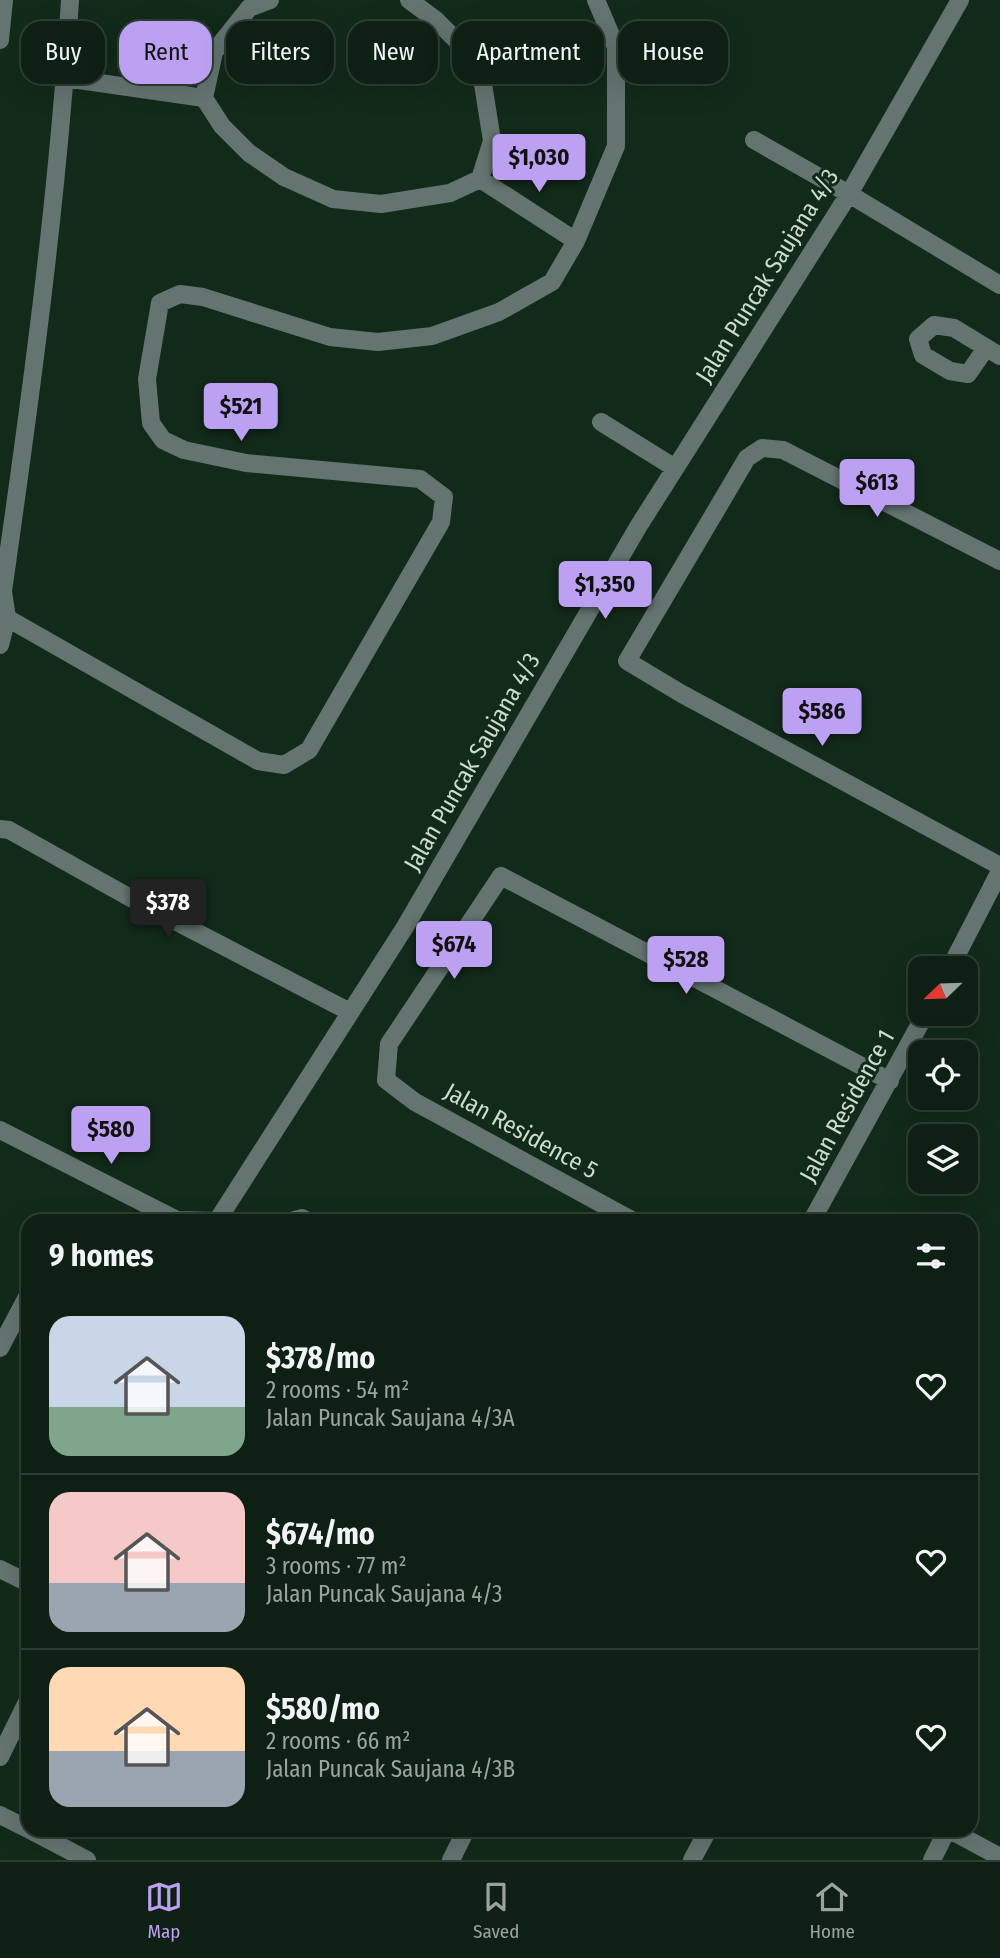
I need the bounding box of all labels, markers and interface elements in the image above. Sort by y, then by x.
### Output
chip: Buy [21,21,105,84]
chip: Rent [119,21,212,84]
chip: Filters [226,21,334,84]
chip: New [348,21,438,84]
chip: Apartment [452,21,604,84]
chip: House [618,21,728,84]
pin: $1,030 [482,134,596,194]
text: $1,030 [509,143,570,171]
street label: Jalan Puncak Saujana 4/3 [690,164,844,388]
pin: $521 [200,384,282,443]
text: $521 [220,392,262,420]
pin: $613 [836,460,918,519]
text: $613 [856,468,898,496]
pin: $1,350 [548,562,662,621]
text: $1,350 [575,570,635,598]
street label: Jalan Puncak Saujana 4/3 [398,648,546,876]
pin: $586 [781,688,863,748]
text: $586 [799,697,845,725]
pin: $378 [127,880,209,939]
text: $378 [146,888,190,916]
pin: $674 [413,922,495,981]
text: $674 [432,930,476,958]
pin: $528 [645,936,727,996]
text: $528 [663,945,709,973]
north arrow [908,956,978,1026]
map controls [908,956,978,1194]
street label: Jalan Residence 1 [794,1025,900,1187]
button: locate [908,1040,978,1110]
street label: Jalan Residence 5 [439,1077,603,1185]
pin: $580 [70,1106,152,1166]
text: $580 [87,1115,135,1143]
button: layers [908,1124,978,1194]
icon: filters [912,1237,950,1275]
text: 9 homes [49,1238,154,1274]
text: $378/mo [266,1340,375,1376]
icon: home [105,1344,189,1428]
icon: heart [912,1367,950,1405]
text: 2 rooms · 54 m² [266,1376,409,1404]
text: Jalan Puncak Saujana 4/3A [266,1404,515,1432]
text: $674/mo [266,1516,375,1552]
icon: home [105,1520,189,1604]
icon: heart [912,1543,950,1581]
text: 3 rooms · 77 m² [266,1552,407,1580]
text: Jalan Puncak Saujana 4/3 [266,1580,502,1608]
text: $580/mo [266,1691,380,1727]
icon: home [105,1695,189,1779]
icon: heart [912,1718,950,1756]
text: 2 rooms · 66 m² [266,1727,410,1755]
text: Jalan Puncak Saujana 4/3B [266,1755,515,1783]
tab: Map [145,1878,183,1943]
tab: Saved [473,1878,519,1943]
tab: Home [809,1878,855,1943]

